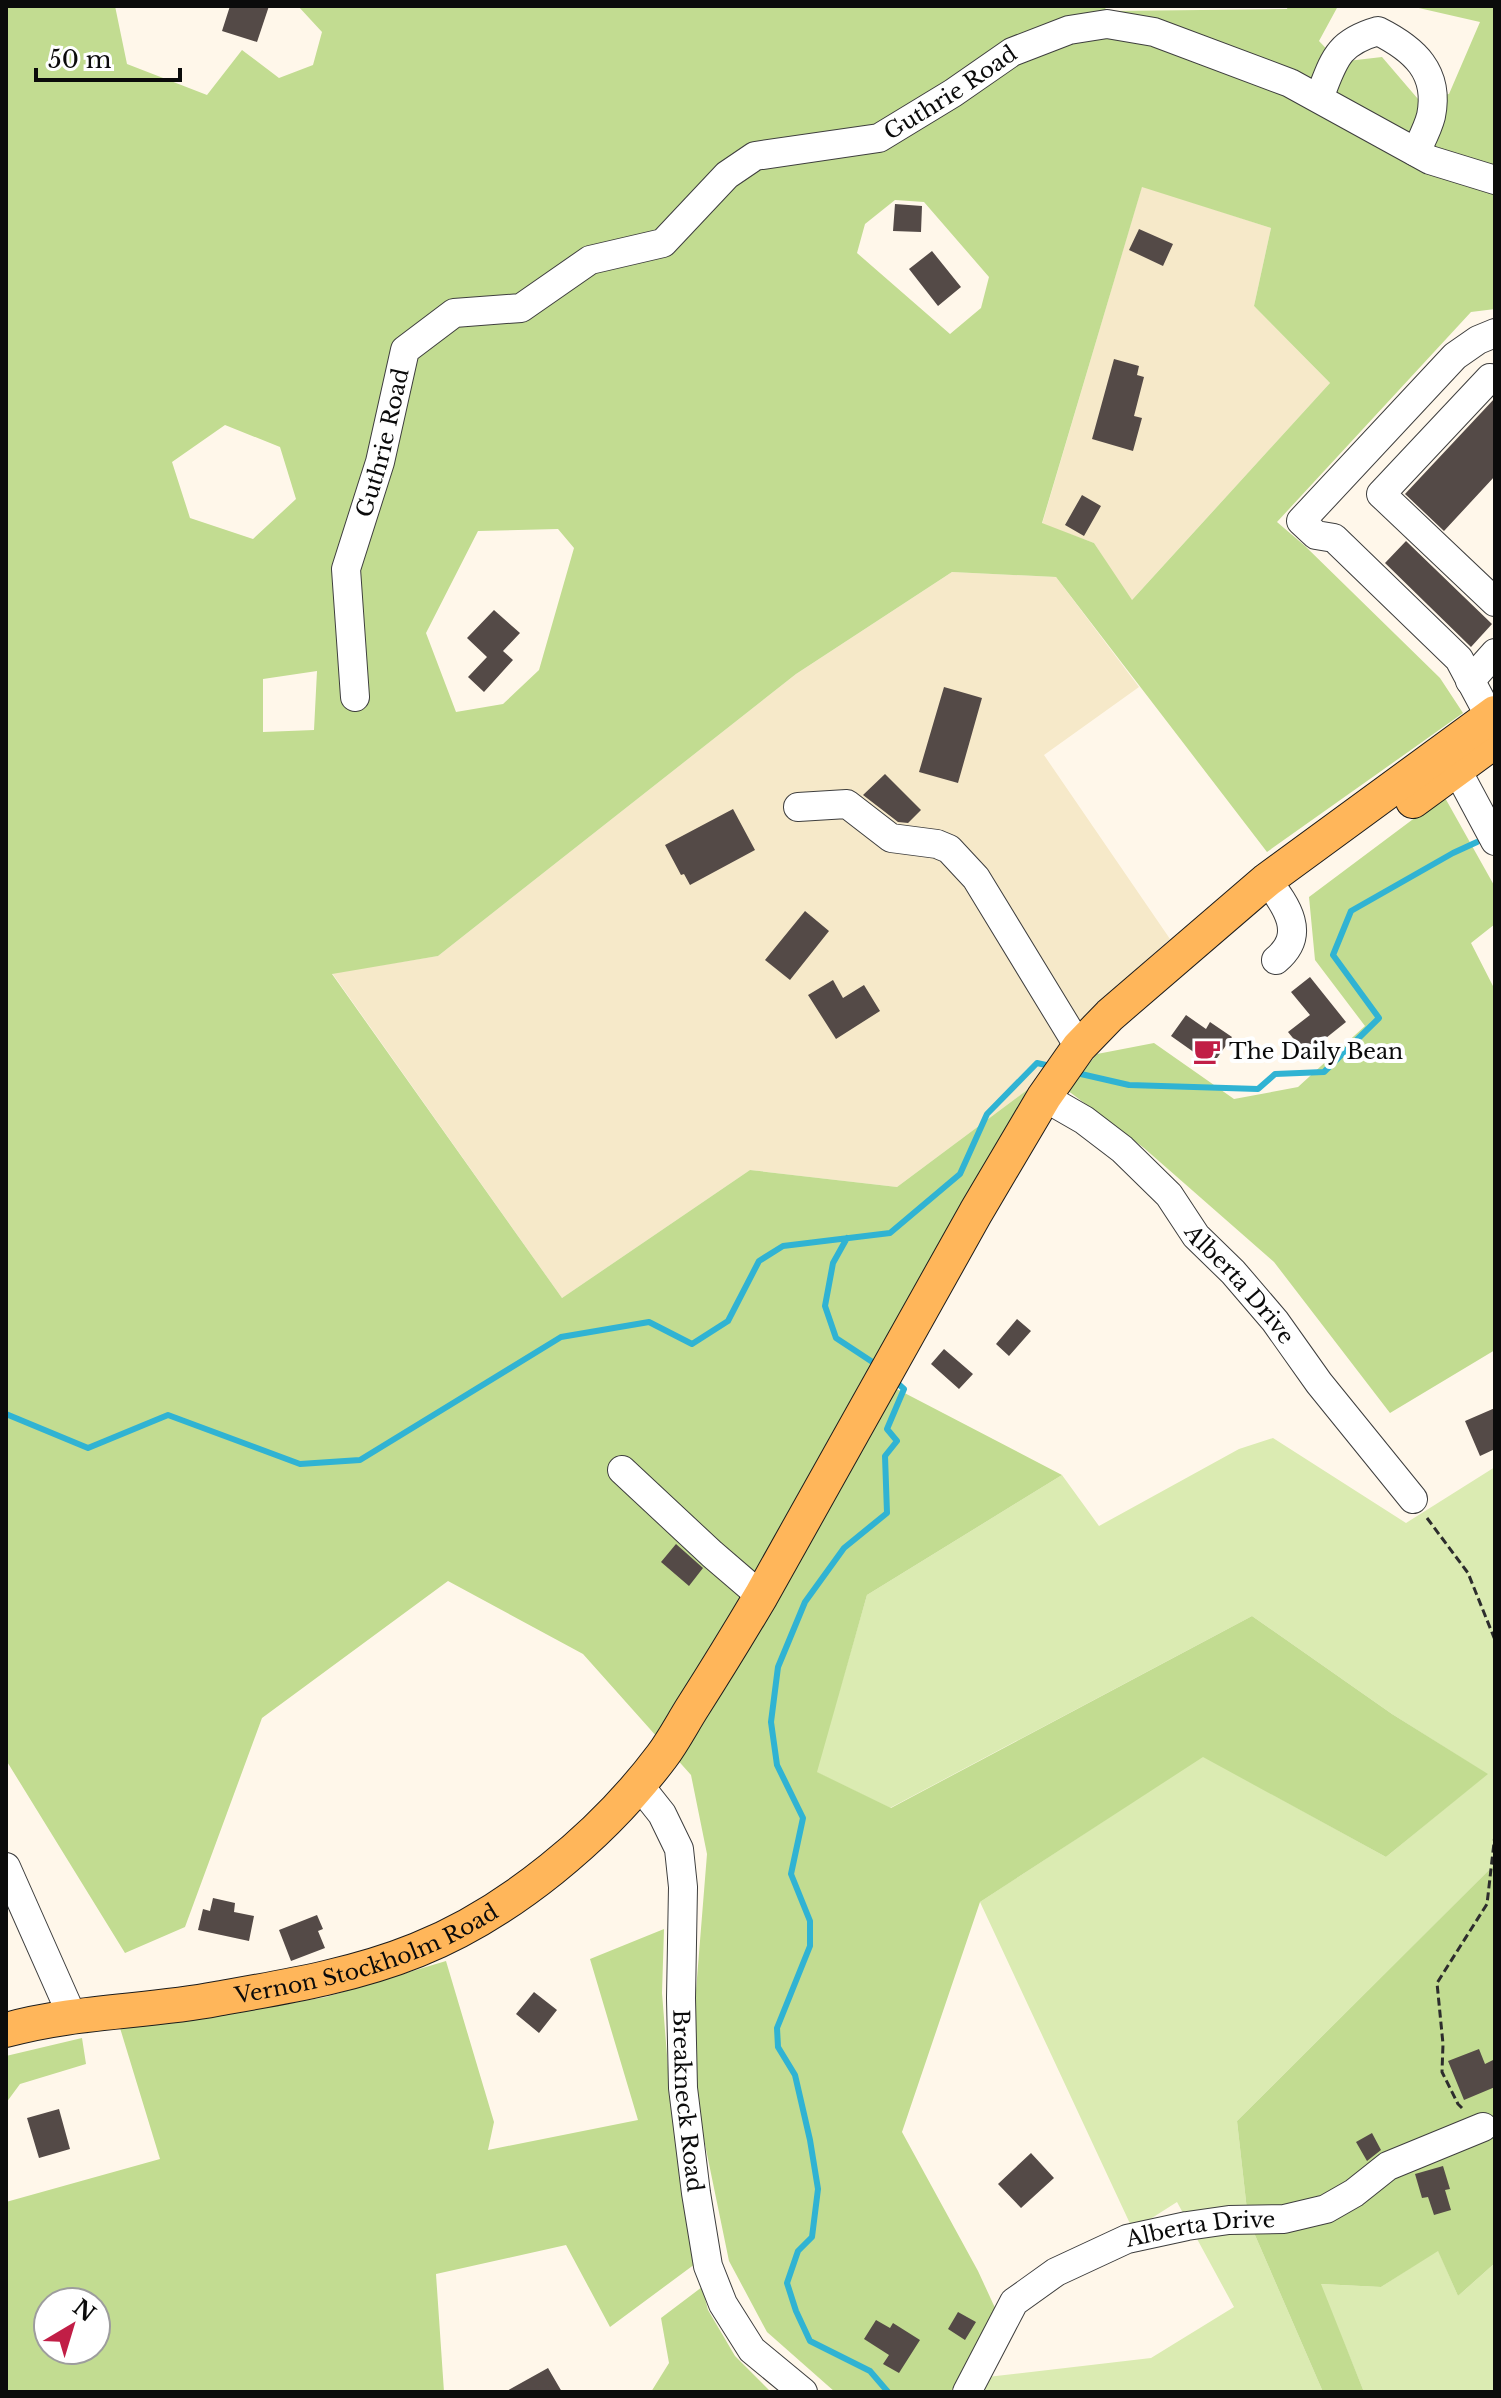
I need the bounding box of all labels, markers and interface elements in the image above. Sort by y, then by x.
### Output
scale bar [36,32,180,82]
street label: Guthrie Road [879,40,1022,146]
text: 50 m [48,45,112,74]
street label: Guthrie Road [350,365,415,521]
cafe icon: The Daily Bean [1192,1036,1222,1066]
place label: The Daily Bean [1229,1038,1403,1065]
street label: Alberta Drive [1178,1219,1300,1349]
street label: Vernon Stockholm Road [232,1898,503,2010]
street label: Breakneck Road [667,2009,709,2194]
street label: Alberta Drive [1122,2206,1276,2253]
north arrow [32,2286,112,2366]
text: N [68,2294,101,2328]

